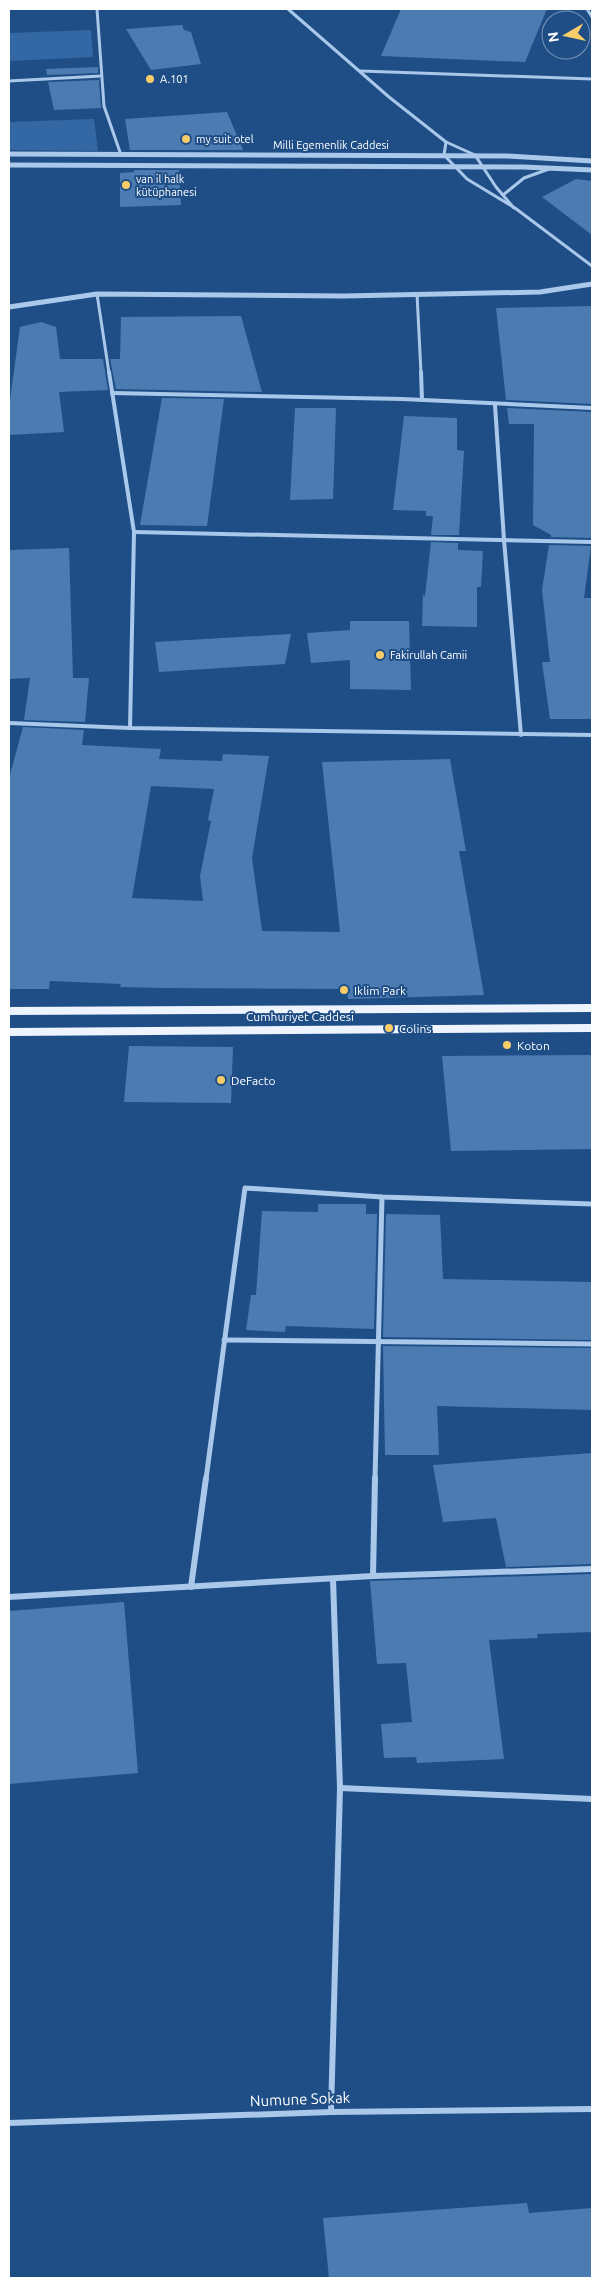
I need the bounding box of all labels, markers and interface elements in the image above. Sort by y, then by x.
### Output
north arrow [541,10,591,60]
text: N [544,31,562,43]
marker: A.101 [144,73,156,85]
place label: A.101 [160,73,189,85]
marker: my suit otel [180,133,192,145]
place label: my suit otel [196,133,254,145]
street label: Milli Egemenlik Caddesi [273,139,389,151]
place label: van il halk kütüphanesi [136,173,197,198]
marker: van il halk kütüphanesi [120,179,132,191]
marker: Fakirullah Camii [374,649,386,661]
place label: Fakirullah Camii [390,649,467,661]
marker: Iklim Park [338,984,350,996]
place label: Iklim Park [354,984,406,997]
street label: Cumhuriyet Caddesi [246,1010,354,1023]
marker: Colins [383,1022,395,1034]
place label: Colins [399,1022,431,1035]
marker: Koton [501,1039,513,1051]
place label: Koton [517,1039,550,1052]
marker: DeFacto [215,1074,227,1086]
place label: DeFacto [231,1074,275,1087]
street label: Numune Sokak [249,2089,351,2109]

